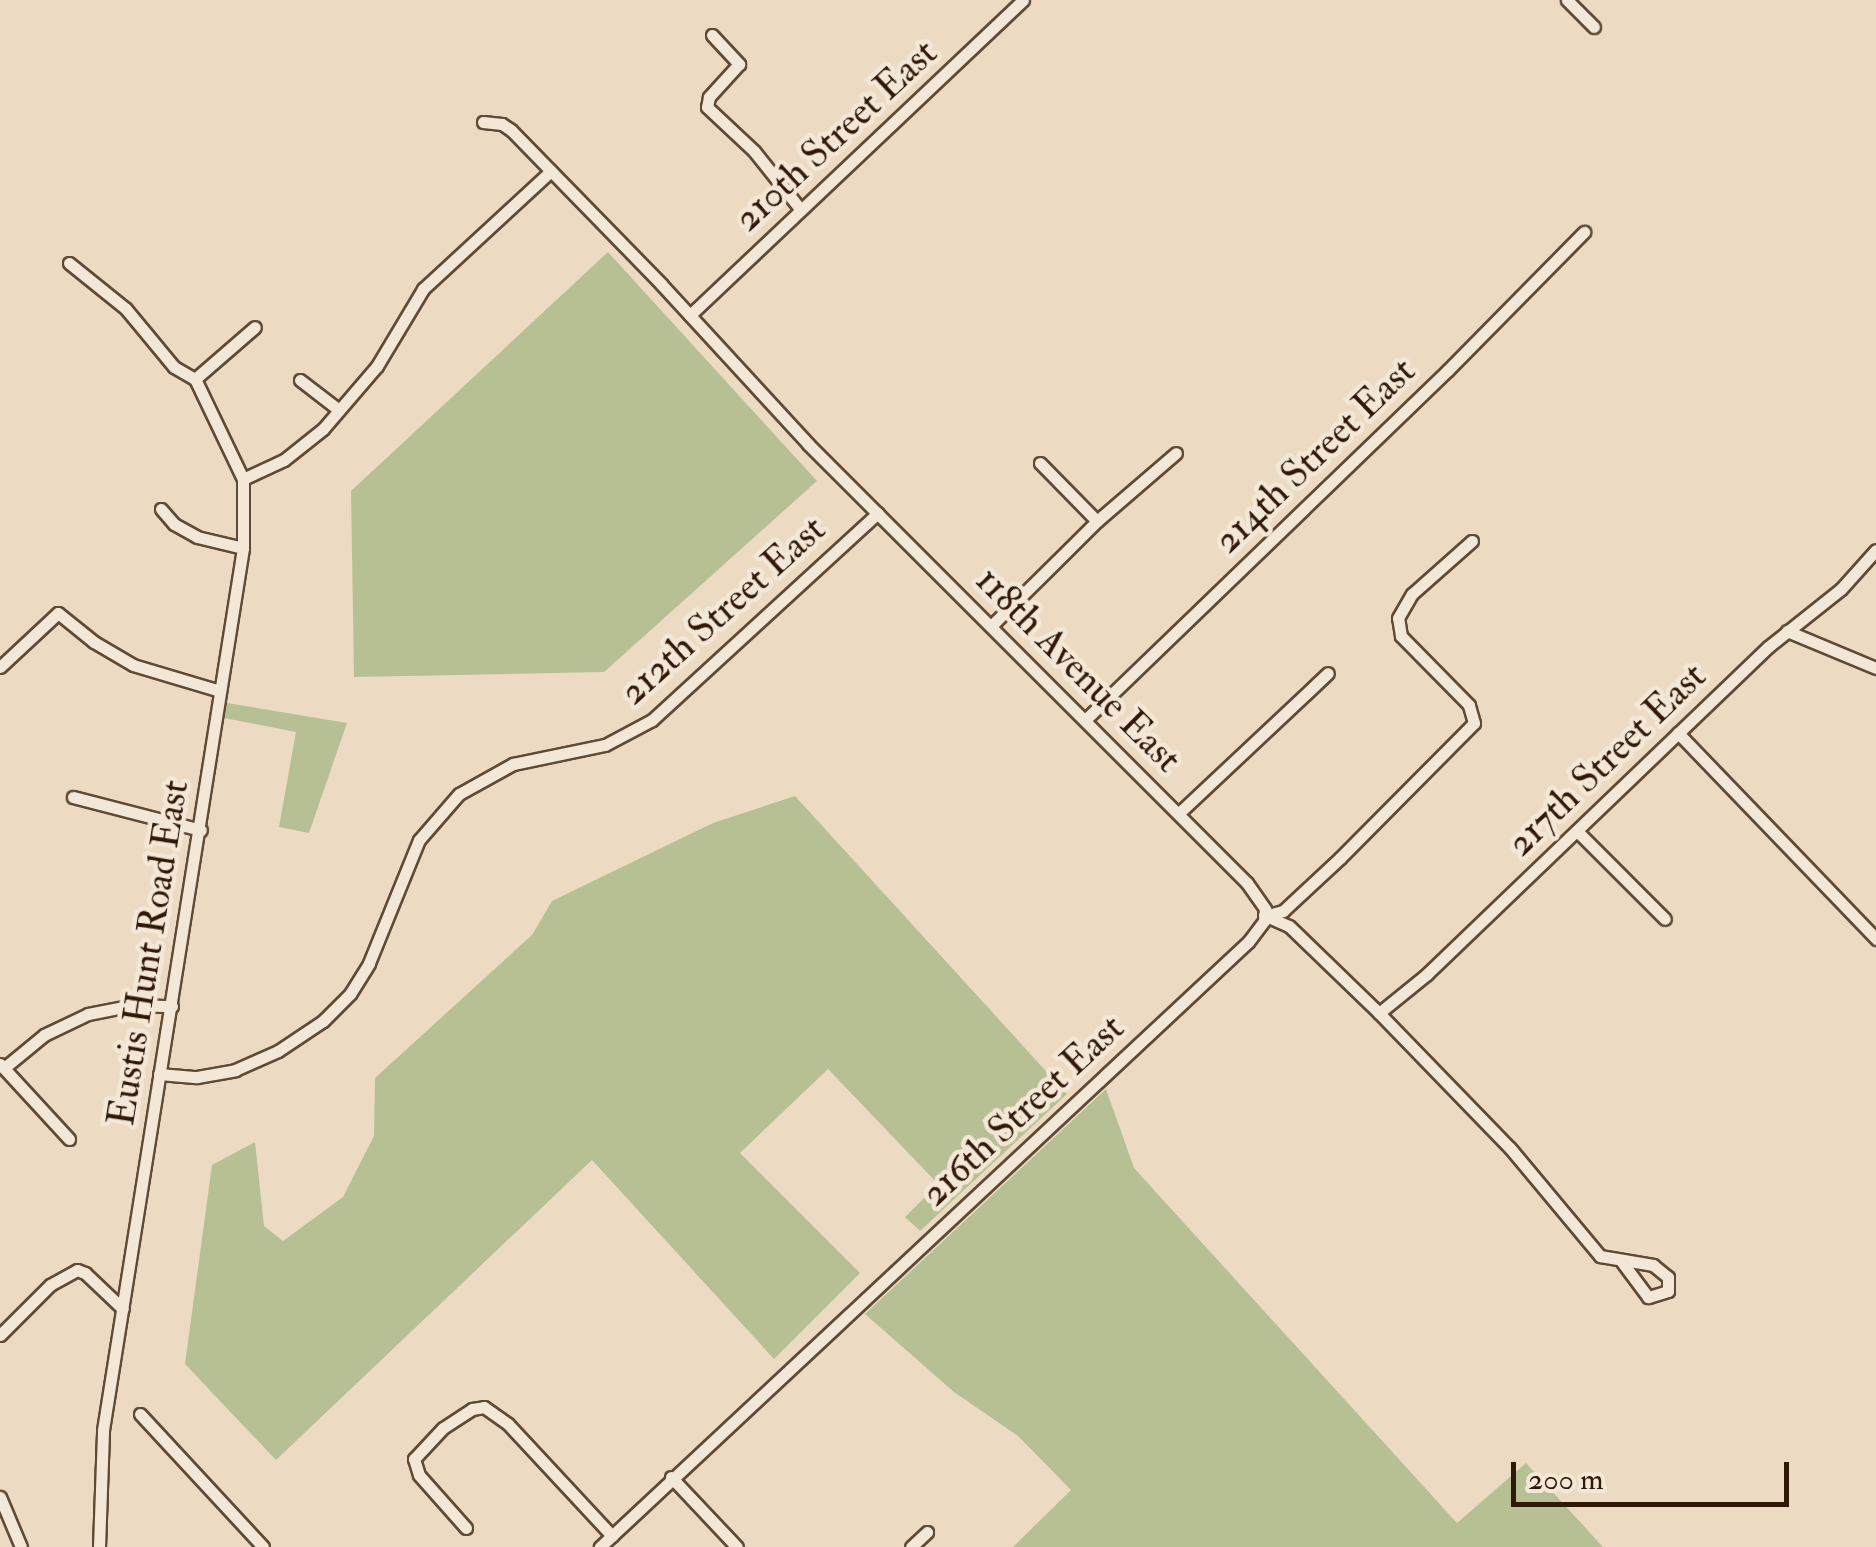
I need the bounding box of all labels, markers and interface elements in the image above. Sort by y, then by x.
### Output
street label: 210th Street East [725,31,947,241]
street label: 214th Street East [1205,349,1425,563]
street label: 212th Street East [611,507,835,715]
street label: 118th Avenue East [966,558,1190,782]
street label: 217th Street East [1498,654,1716,866]
street label: Eustis Hunt Road East [99,777,199,1129]
street label: 216th Street East [912,1006,1134,1216]
scale bar [1516,1442,1794,1504]
text: 200 m [1528,1461,1604,1498]

